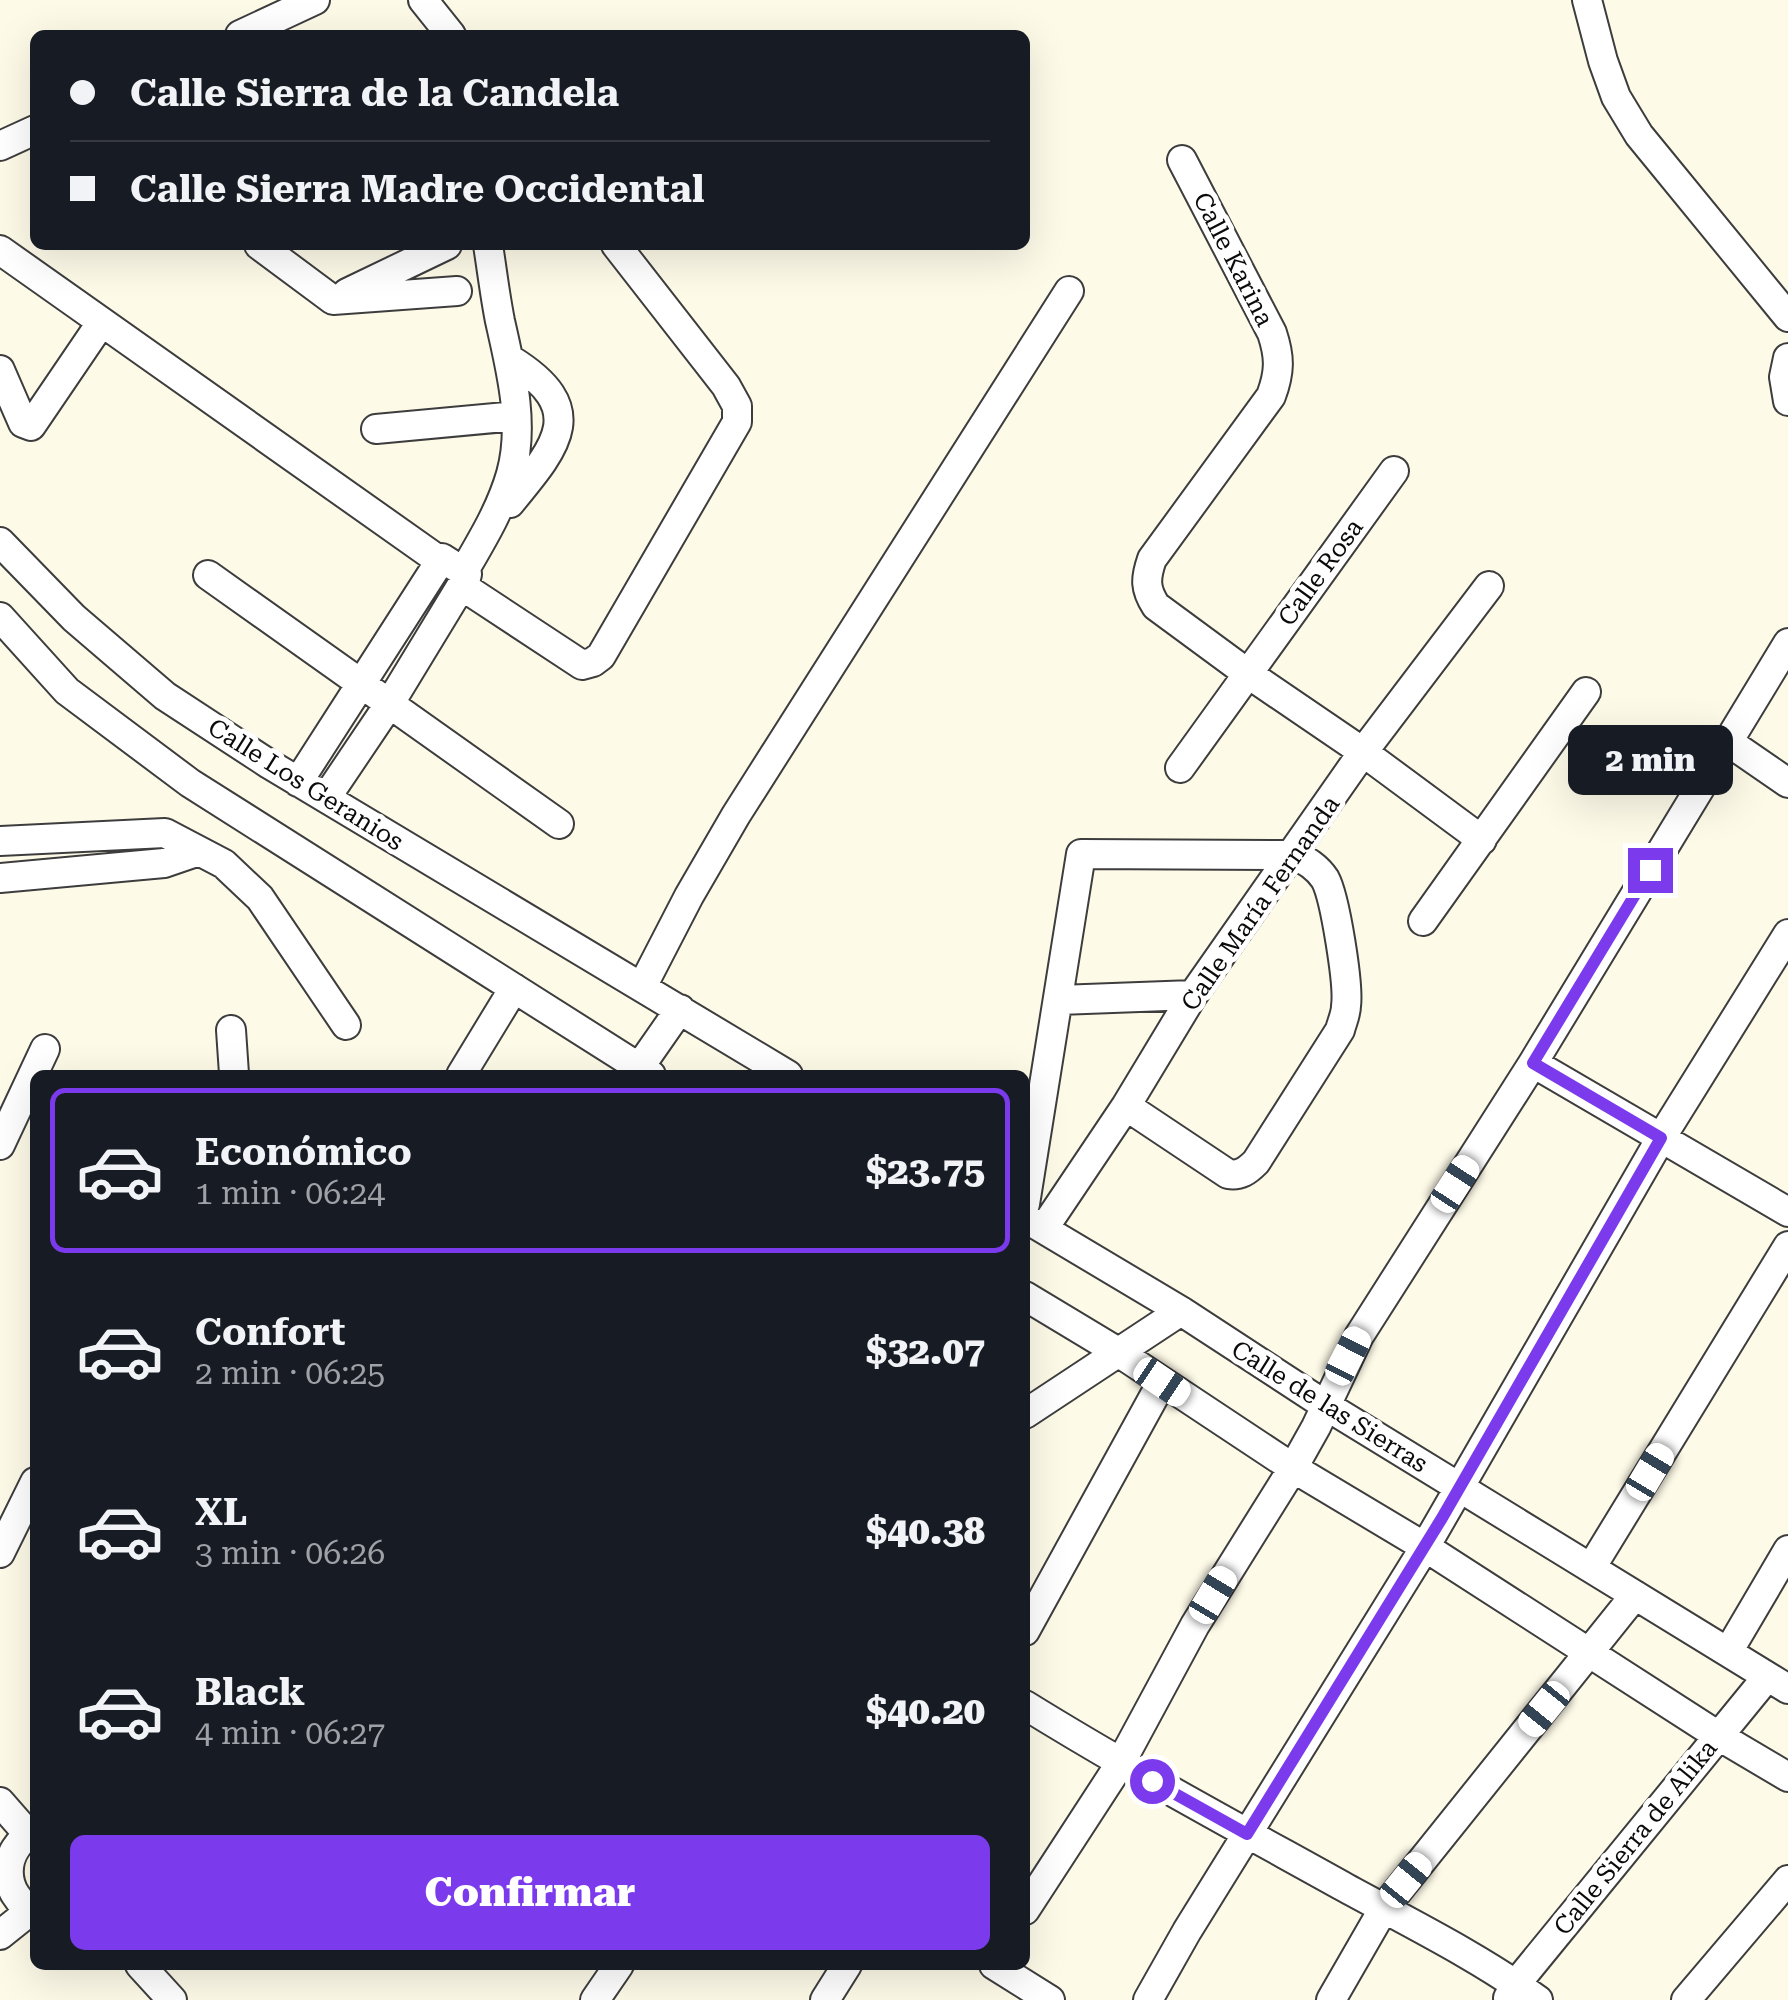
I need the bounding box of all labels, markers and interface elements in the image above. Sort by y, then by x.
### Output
text: Calle Sierra de la Candela [130,71,619,115]
text: Calle Sierra Madre Occidental [130,167,704,211]
street label: Calle Karina [1187,187,1280,331]
street label: Calle Rosa [1272,513,1369,631]
street label: Calle Los Geranios [203,713,409,856]
callout: 2 min [1568,725,1732,795]
text: 2 min [1606,741,1695,779]
street label: Calle María Fernanda [1175,790,1346,1016]
route end [1628,848,1673,893]
icon: car [75,1126,165,1216]
text: Económico [195,1130,412,1174]
text: $23.75 [866,1149,985,1193]
car [1426,1151,1484,1217]
text: 1 min · 06:24 [195,1174,385,1212]
icon: car [75,1306,165,1396]
text: Confort [195,1310,345,1354]
car [1321,1322,1375,1390]
text: $32.07 [866,1329,985,1373]
street label: Calle de las Sierras [1226,1334,1433,1479]
car [1129,1353,1195,1411]
text: 2 min · 06:25 [195,1354,385,1392]
car [1622,1439,1678,1505]
icon: car [75,1486,165,1576]
text: XL [195,1490,247,1534]
text: $40.38 [866,1509,985,1553]
text: 3 min · 06:26 [195,1534,385,1572]
car [1185,1562,1241,1628]
icon: car [75,1666,165,1756]
text: Black [195,1670,305,1714]
car [1513,1676,1575,1742]
text: $40.20 [866,1689,985,1733]
text: 4 min · 06:27 [195,1714,385,1752]
street label: Calle Sierra de Alika [1548,1734,1723,1941]
route start [1130,1759,1175,1804]
button: Confirmar [70,1835,990,1950]
car [1375,1847,1437,1913]

